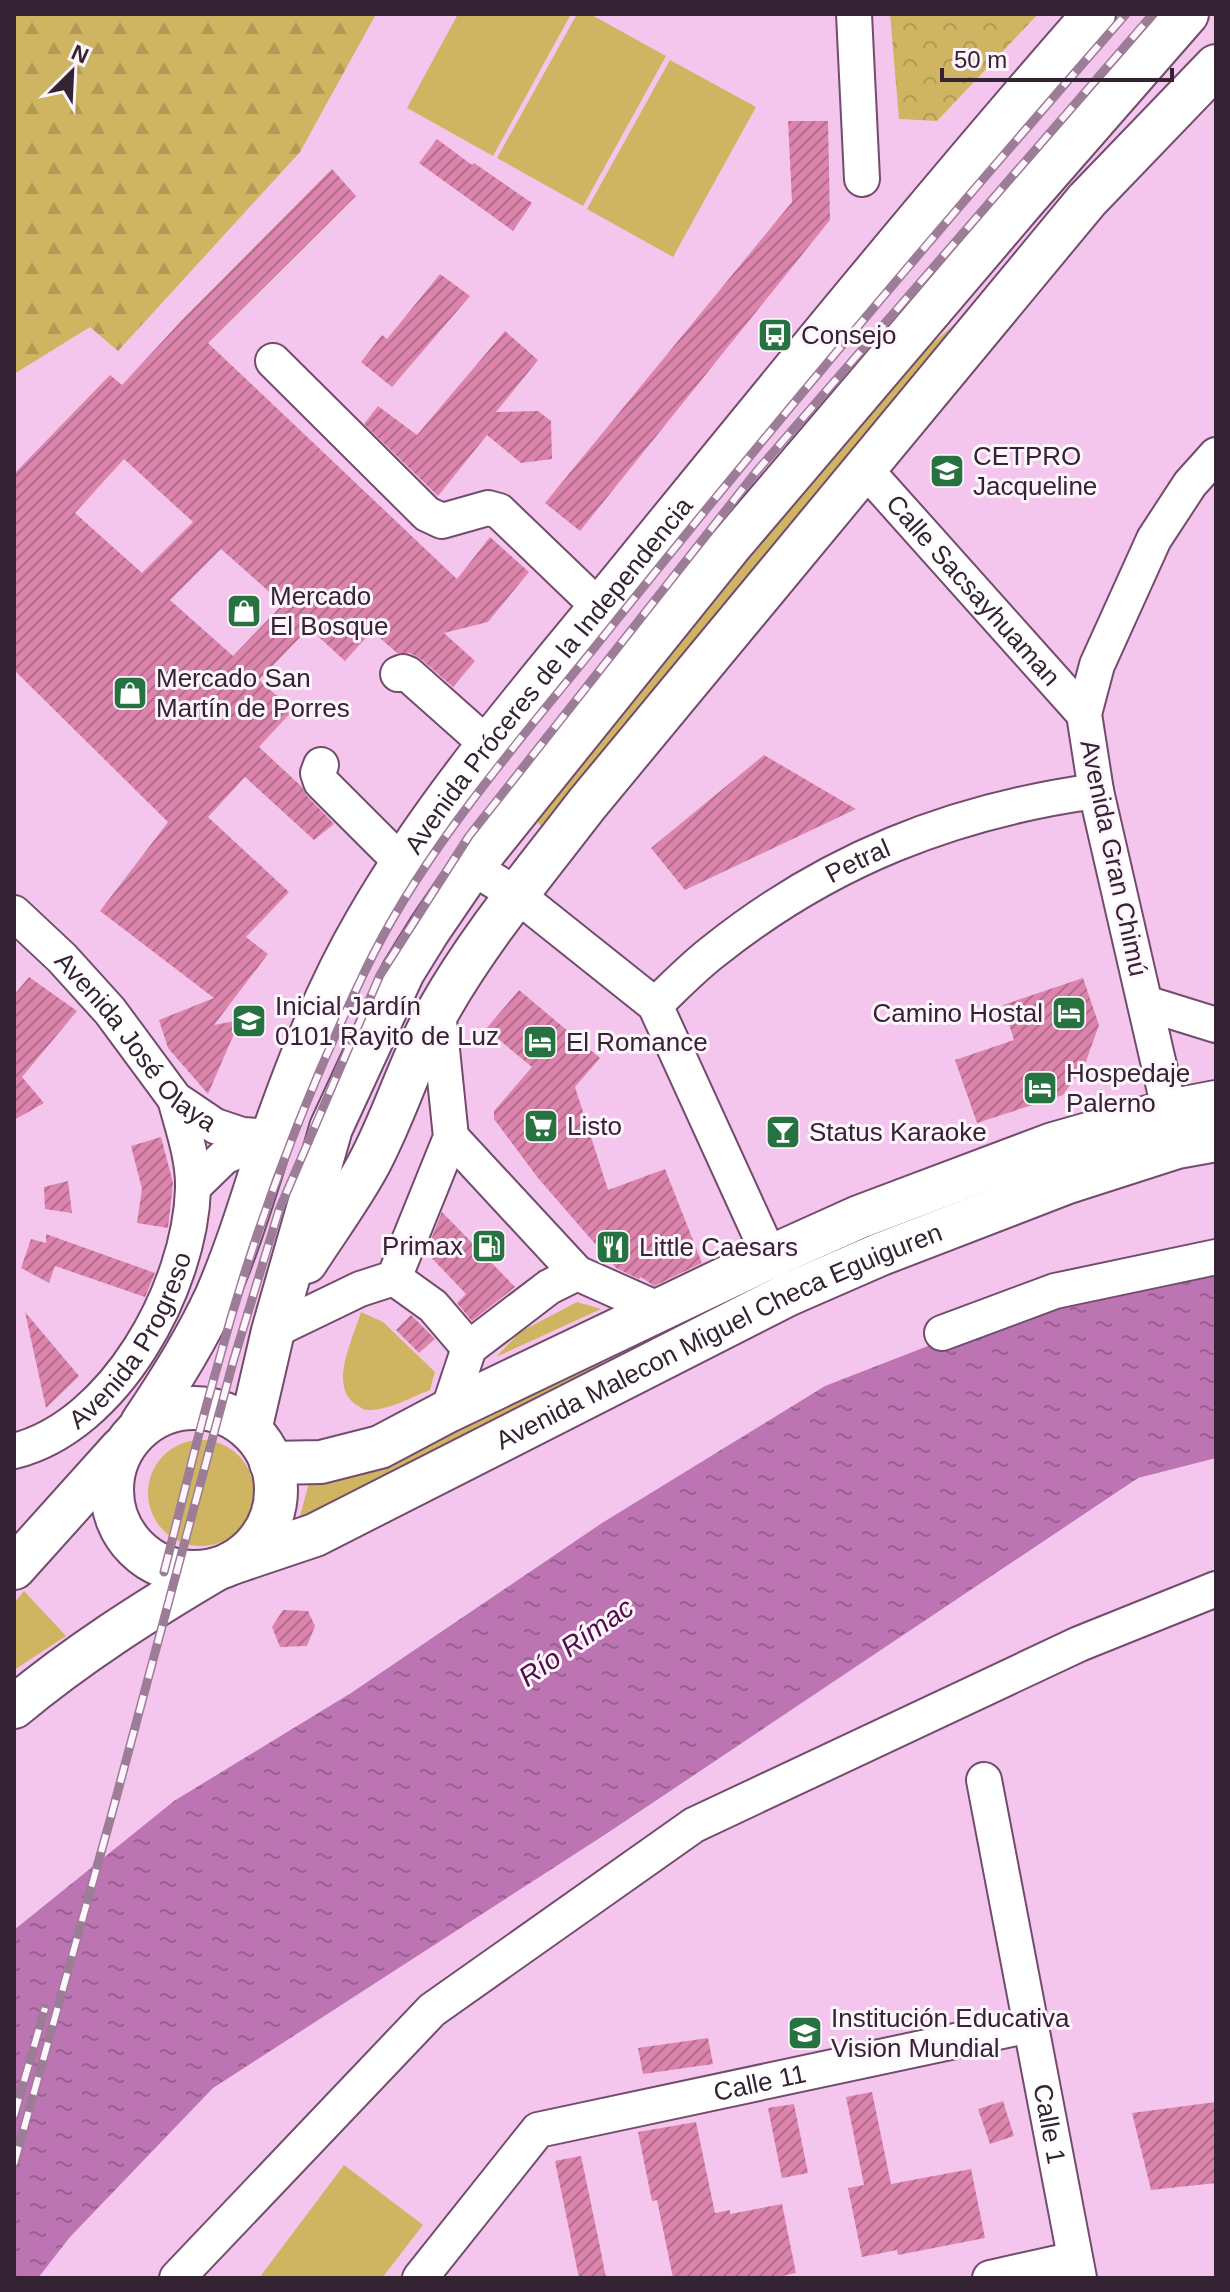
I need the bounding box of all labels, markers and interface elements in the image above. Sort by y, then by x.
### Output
north arrow [32,32,112,112]
scale bar [942,32,1172,82]
text: N [68,40,92,69]
text: 50 m [954,46,1007,73]
bus stop icon: Consejo [756,316,794,354]
place label: Consejo [801,320,896,350]
place label: CETPRO Jacqueline [973,441,1097,501]
school or university icon: CETPRO Jacqueline [928,452,966,490]
street label: Calle Sacsayhuaman [880,489,1066,692]
street label: Avenida Próceres de la Independencia [398,491,699,859]
place label: Mercado El Bosque [270,581,389,641]
shop icon: Mercado El Bosque [225,592,263,630]
place label: Mercado San Martín de Porres [156,663,350,723]
shop icon: Mercado San Martín de Porres [111,674,149,712]
street label: Avenida Gran Chimú [1074,737,1154,979]
street label: Petral [820,833,894,889]
street label: Avenida José Olaya [49,946,223,1138]
place label: Inicial Jardín 0101 Rayito de Luz [275,991,499,1051]
hotel icon: Camino Hostal [1050,994,1088,1032]
place label: Camino Hostal [872,998,1043,1028]
school or university icon: Inicial Jardín 0101 Rayito de Luz [230,1002,268,1040]
hotel icon: El Romance [521,1023,559,1061]
place label: El Romance [566,1027,708,1057]
place label: Hospedaje Palerno [1066,1058,1190,1118]
hotel icon: Hospedaje Palerno [1021,1069,1059,1107]
supermarket icon: Listo [522,1107,560,1145]
place label: Listo [567,1111,622,1141]
bar icon: Status Karaoke [764,1113,802,1151]
place label: Status Karaoke [809,1117,987,1147]
street label: Avenida Malecon Miguel Checa Eguiguren [491,1217,946,1456]
fuel station icon: Primax [470,1227,508,1265]
restaurant icon: Little Caesars [594,1228,632,1266]
place label: Primax [382,1231,463,1261]
place label: Little Caesars [639,1232,798,1262]
street label: Avenida Progreso [63,1249,197,1435]
water label: Río Rímac [513,1591,639,1693]
place label: Institución Educativa Vision Mundial [831,2003,1070,2063]
school or university icon: Institución Educativa Vision Mundial [786,2014,824,2052]
street label: Calle 11 [711,2058,809,2107]
street label: Calle 1 [1027,2081,1072,2166]

